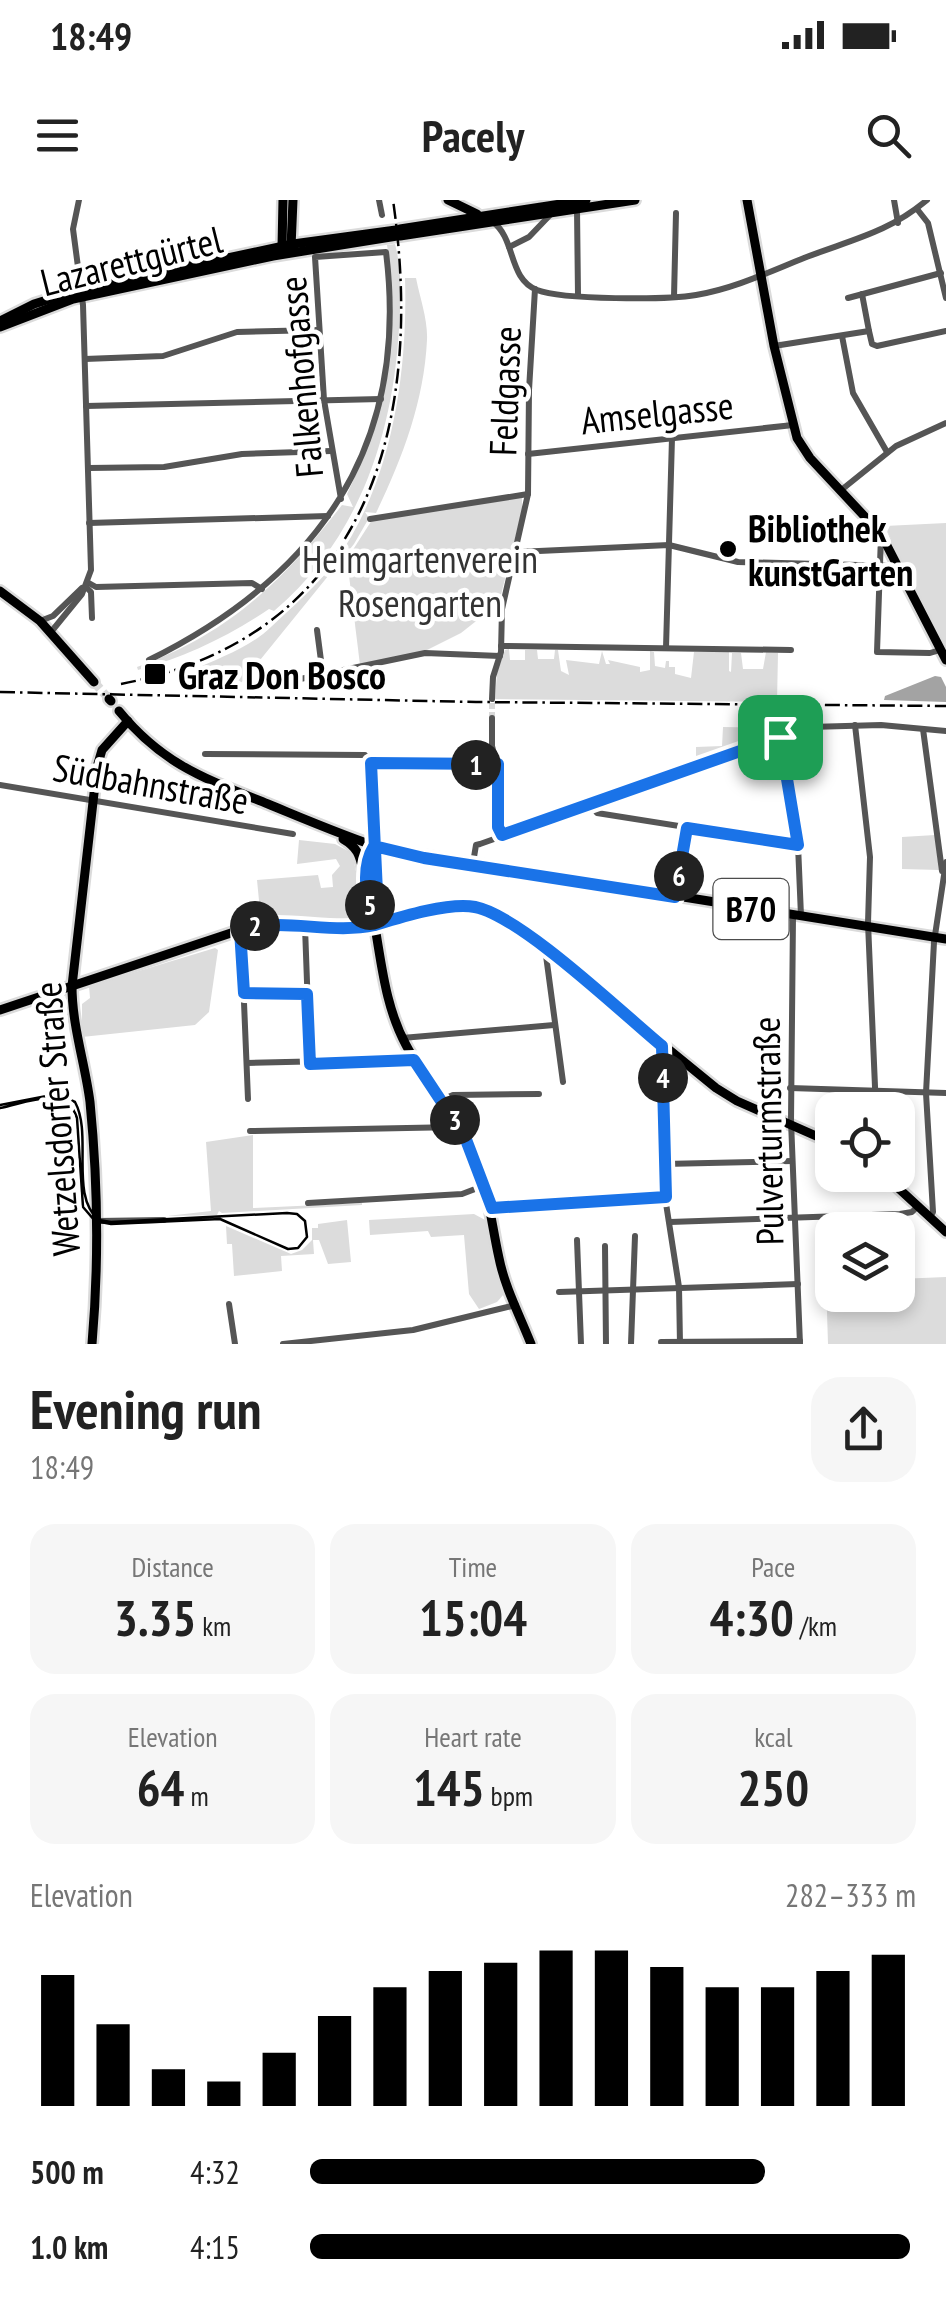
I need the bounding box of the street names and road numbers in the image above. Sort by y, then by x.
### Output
street label: Lazarettgürtel [35,214,227,306]
street label: Falkenhofgasse [267,274,333,480]
street label: Feldgasse [477,325,531,457]
street label: Amselgasse [578,380,736,444]
street label: Südbahnstraße [50,742,252,824]
road number: B70 [714,879,788,939]
street label: Wetzelsdorfer Straße [22,980,90,1258]
street label: Pulverturmstraße [741,1016,793,1246]

